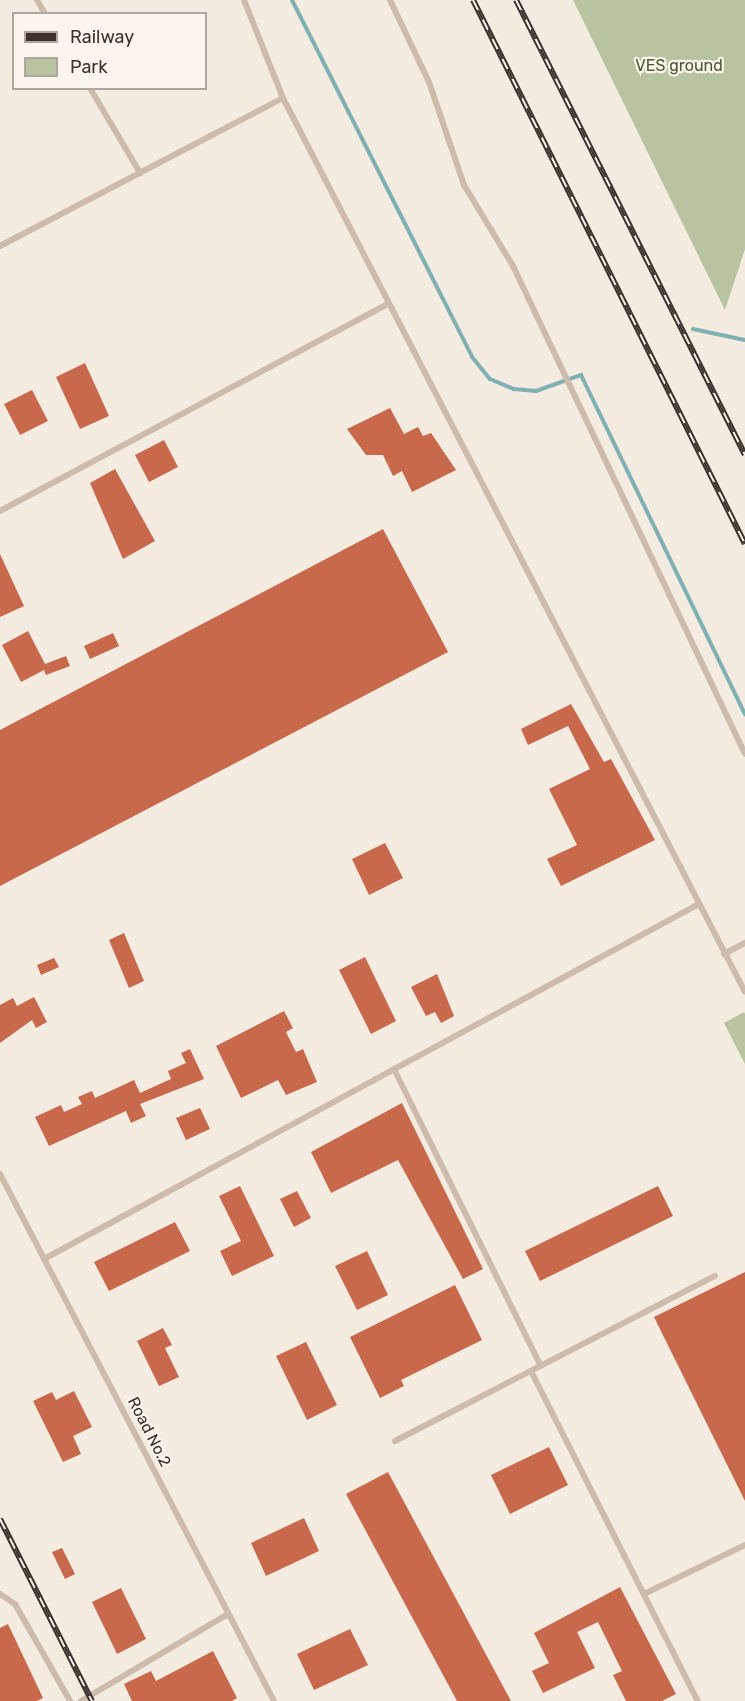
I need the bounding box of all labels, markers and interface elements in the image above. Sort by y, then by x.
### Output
legend [12,12,207,90]
text: Railway [70,26,134,48]
text: Park [70,56,107,78]
park label: VES ground [635,56,723,76]
street label: Road No.2 [123,1394,175,1470]

